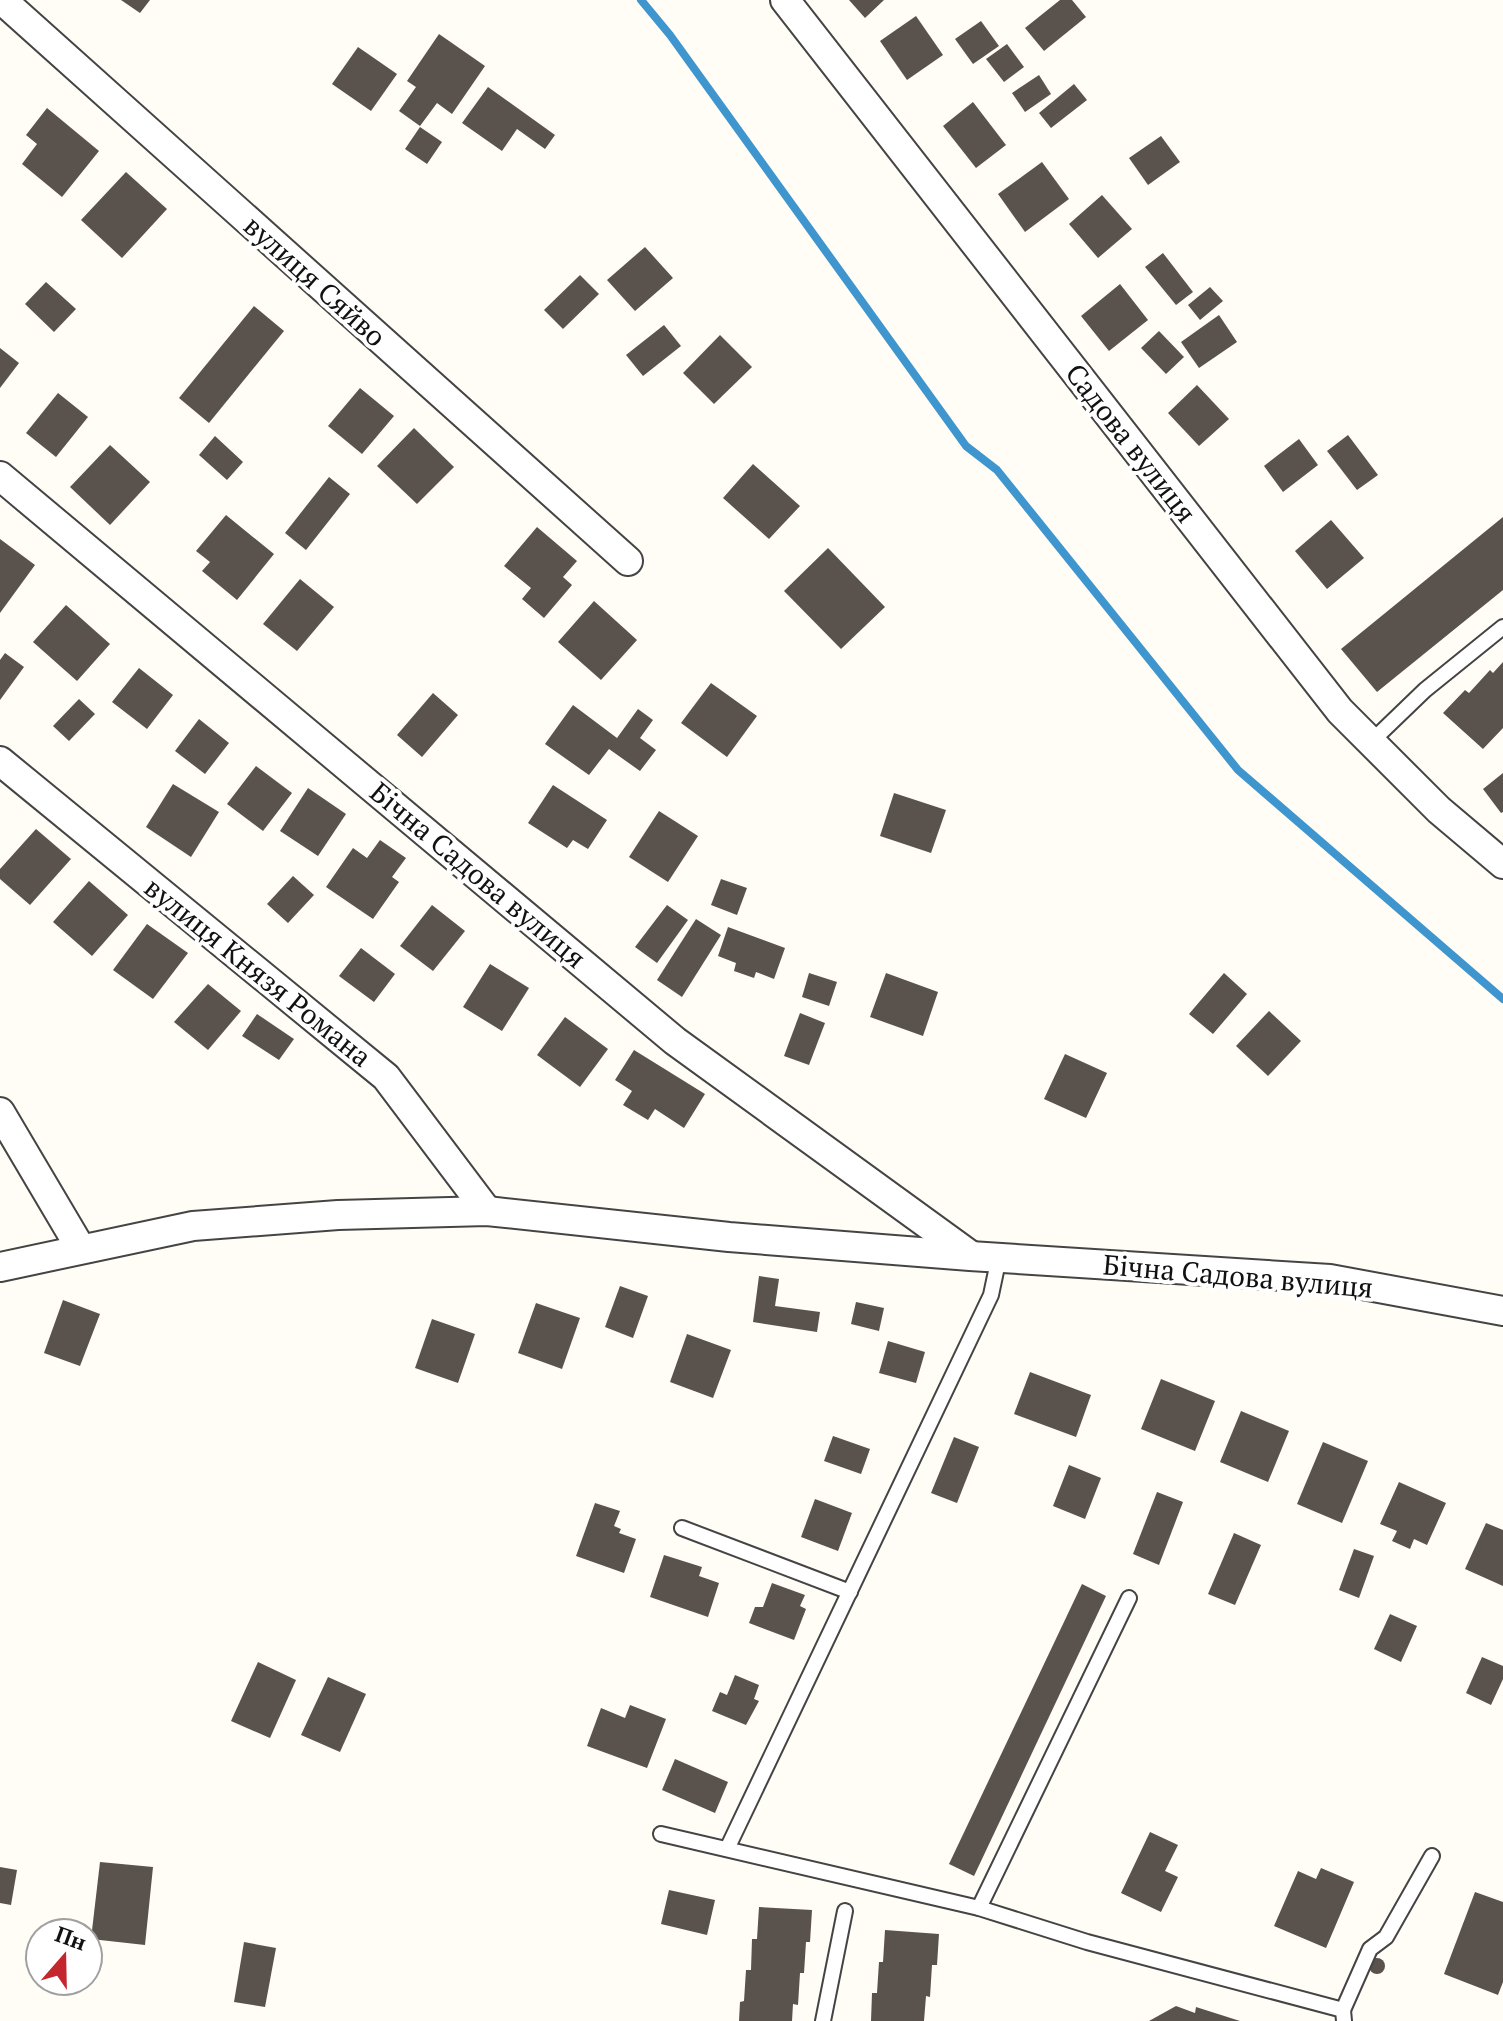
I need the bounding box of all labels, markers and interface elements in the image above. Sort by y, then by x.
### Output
street label: вулиця Сяйво [236,207,394,354]
street label: Садова вулиця [1058,356,1205,530]
street label: Бічна Садова вулиця [363,773,594,976]
street label: вулиця Князя Романа [137,869,379,1075]
street label: Бічна Садова вулиця [1101,1245,1375,1306]
north arrow [24,1917,104,1997]
text: Пн [51,1919,91,1957]

